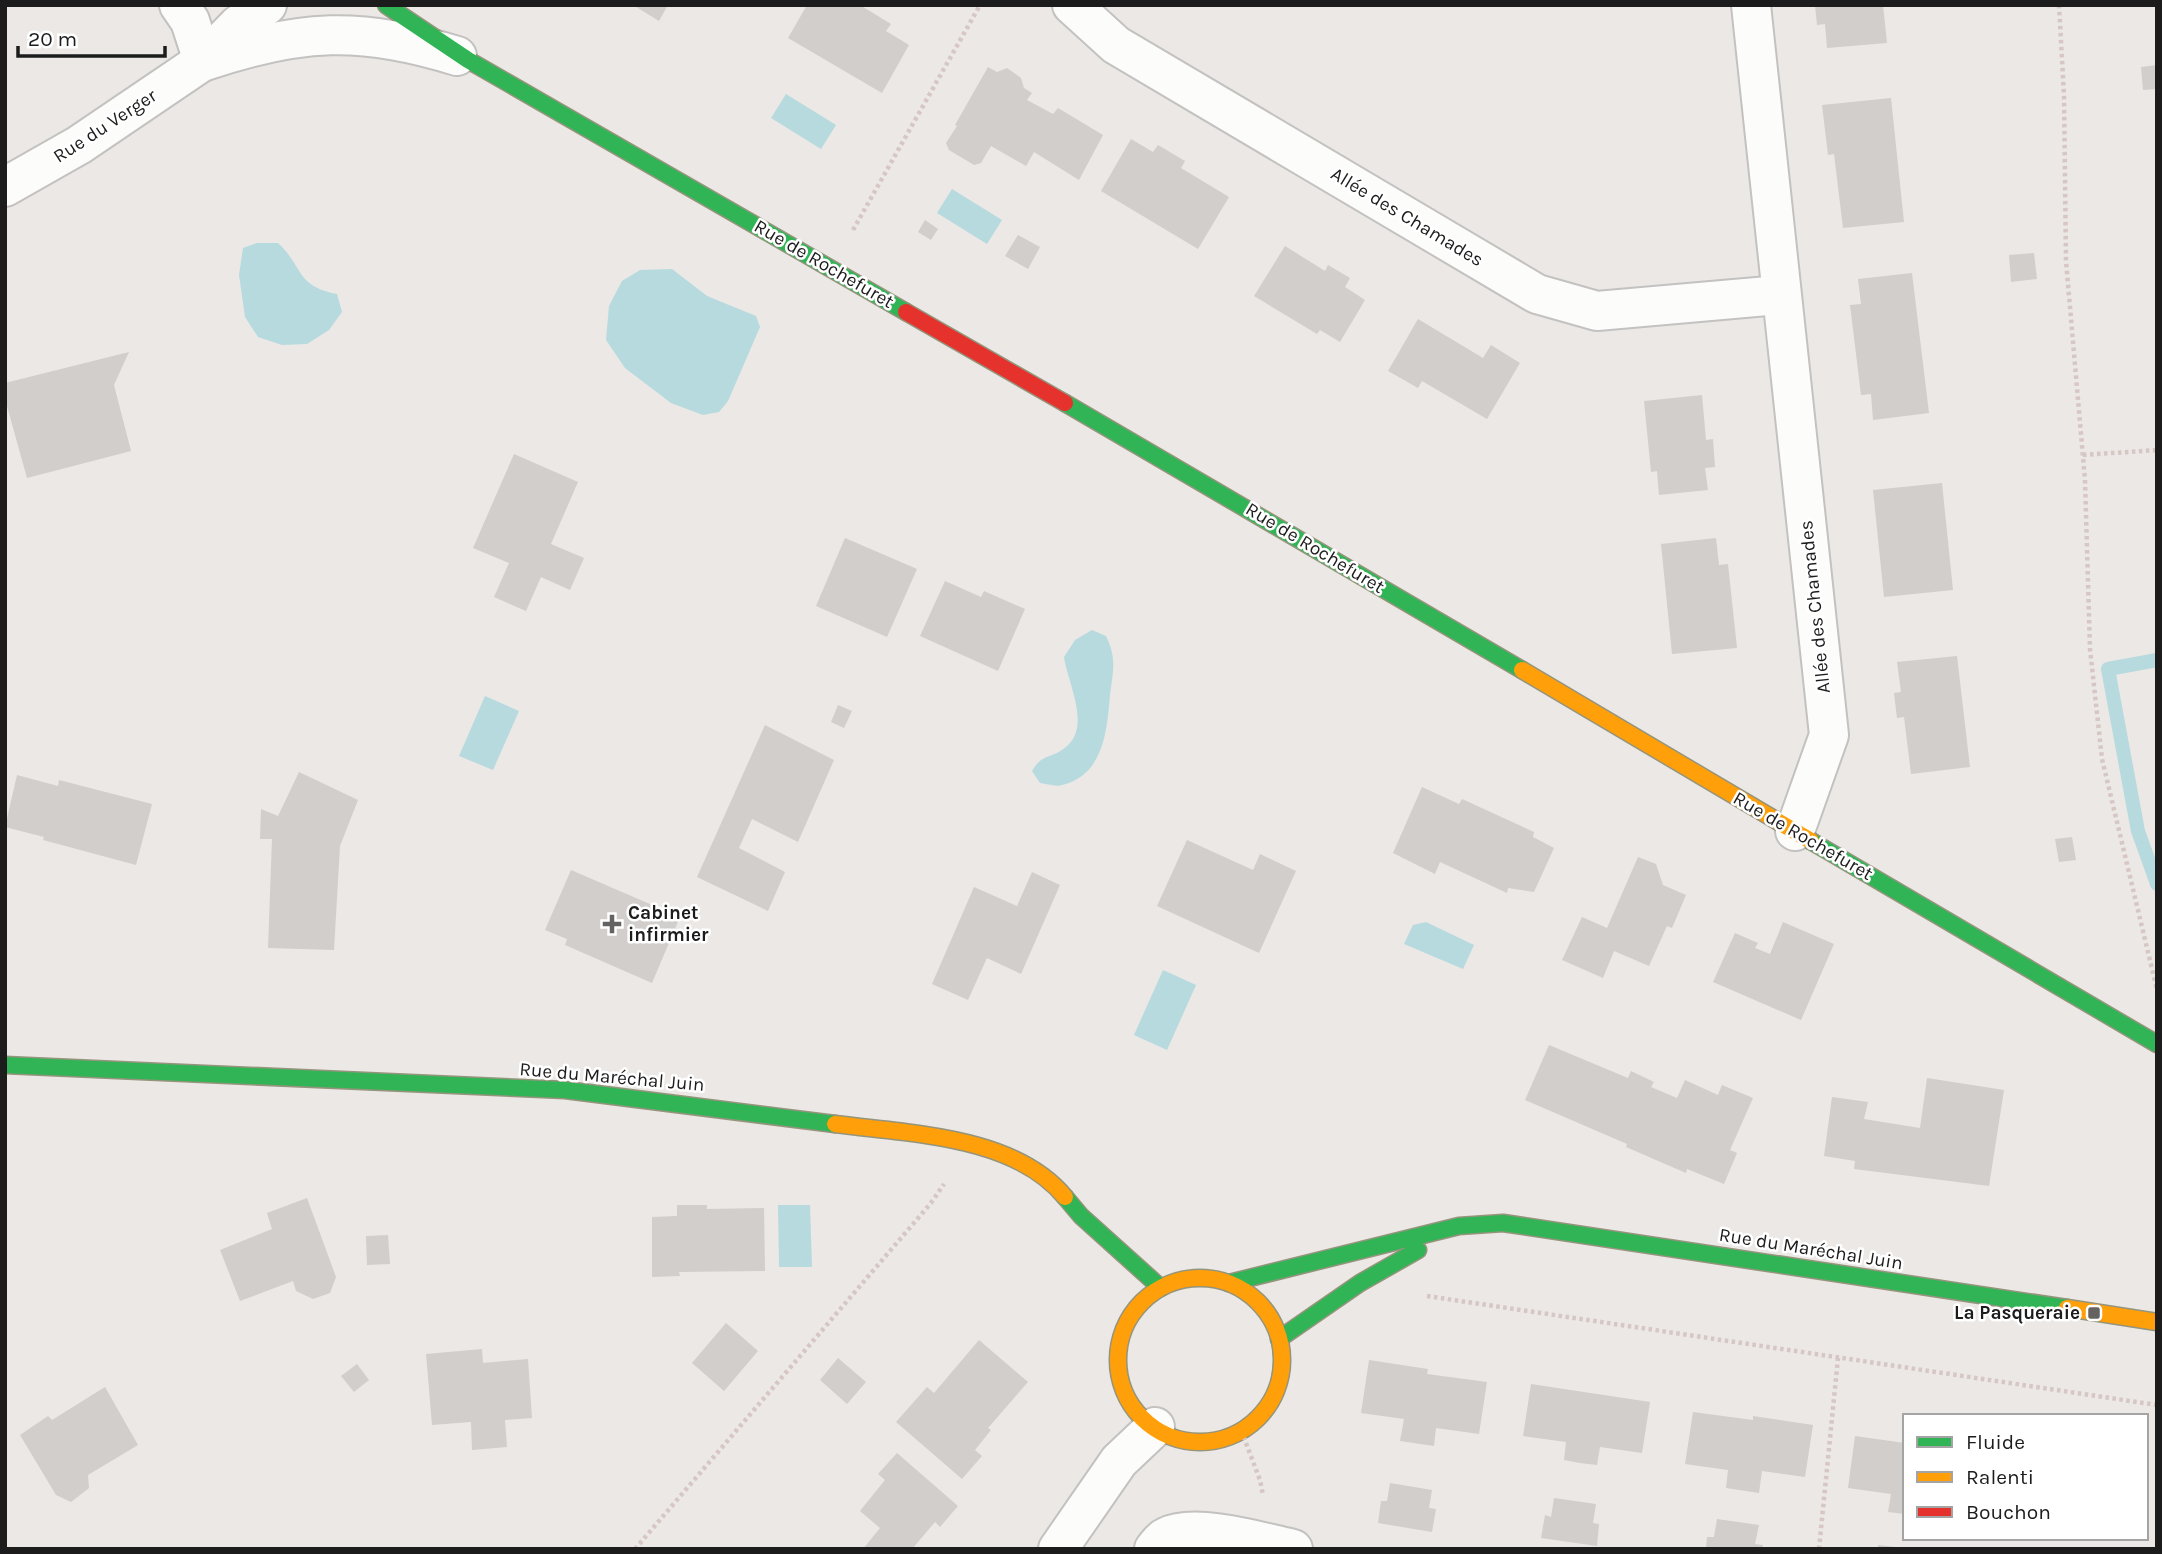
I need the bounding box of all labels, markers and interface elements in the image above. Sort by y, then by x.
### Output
scale bar [18,14,164,58]
text: 20 m [28,27,77,51]
street label: Rue du Verger [49,84,161,167]
street label: Allée des Chamades [1327,163,1487,271]
street label: Rue de Rochefuret [750,215,898,313]
street label: Rue de Rochefuret [1242,498,1388,598]
street label: Allée des Chamades [1795,519,1835,695]
street label: Rue de Rochefuret [1729,787,1877,885]
place label: Cabinet infirmier [628,902,709,946]
marker: Cabinet infirmier [602,914,622,934]
street label: Rue du Maréchal Juin [519,1058,705,1096]
street label: Rue du Maréchal Juin [1718,1224,1904,1274]
place label: La Pasqueraie [1954,1302,2080,1324]
marker: La Pasqueraie [2086,1305,2102,1321]
legend [1903,1414,2148,1540]
text: Fluide [1966,1430,2025,1454]
text: Ralenti [1966,1465,2034,1489]
text: Bouchon [1966,1500,2051,1524]

